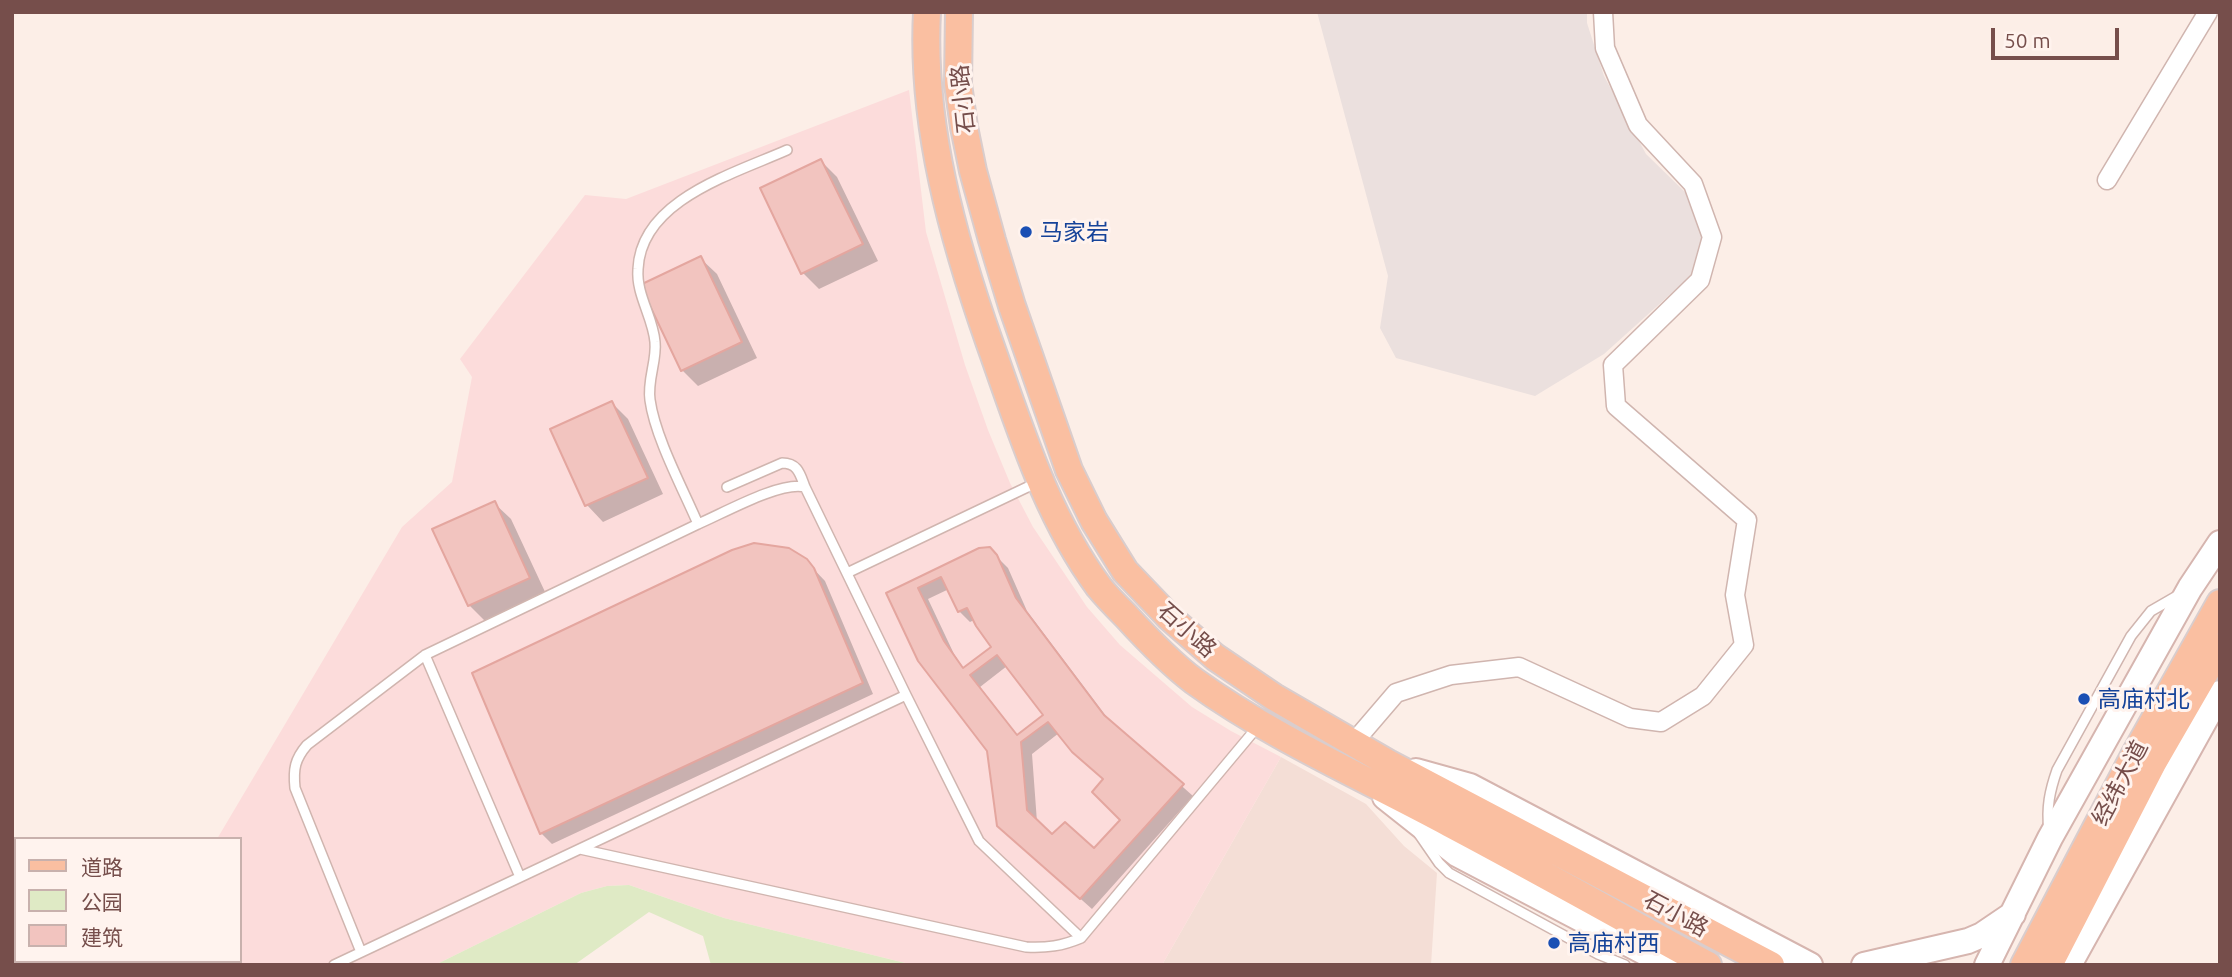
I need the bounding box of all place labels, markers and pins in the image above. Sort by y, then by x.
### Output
place label: 马家岩 [1040,218,1109,246]
marker: 马家岩 [1018,224,1034,240]
place label: 高庙村北 [2098,685,2190,713]
marker: 高庙村北 [2076,691,2092,707]
place label: 高庙村西 [1568,929,1660,957]
marker: 高庙村西 [1546,935,1562,951]

